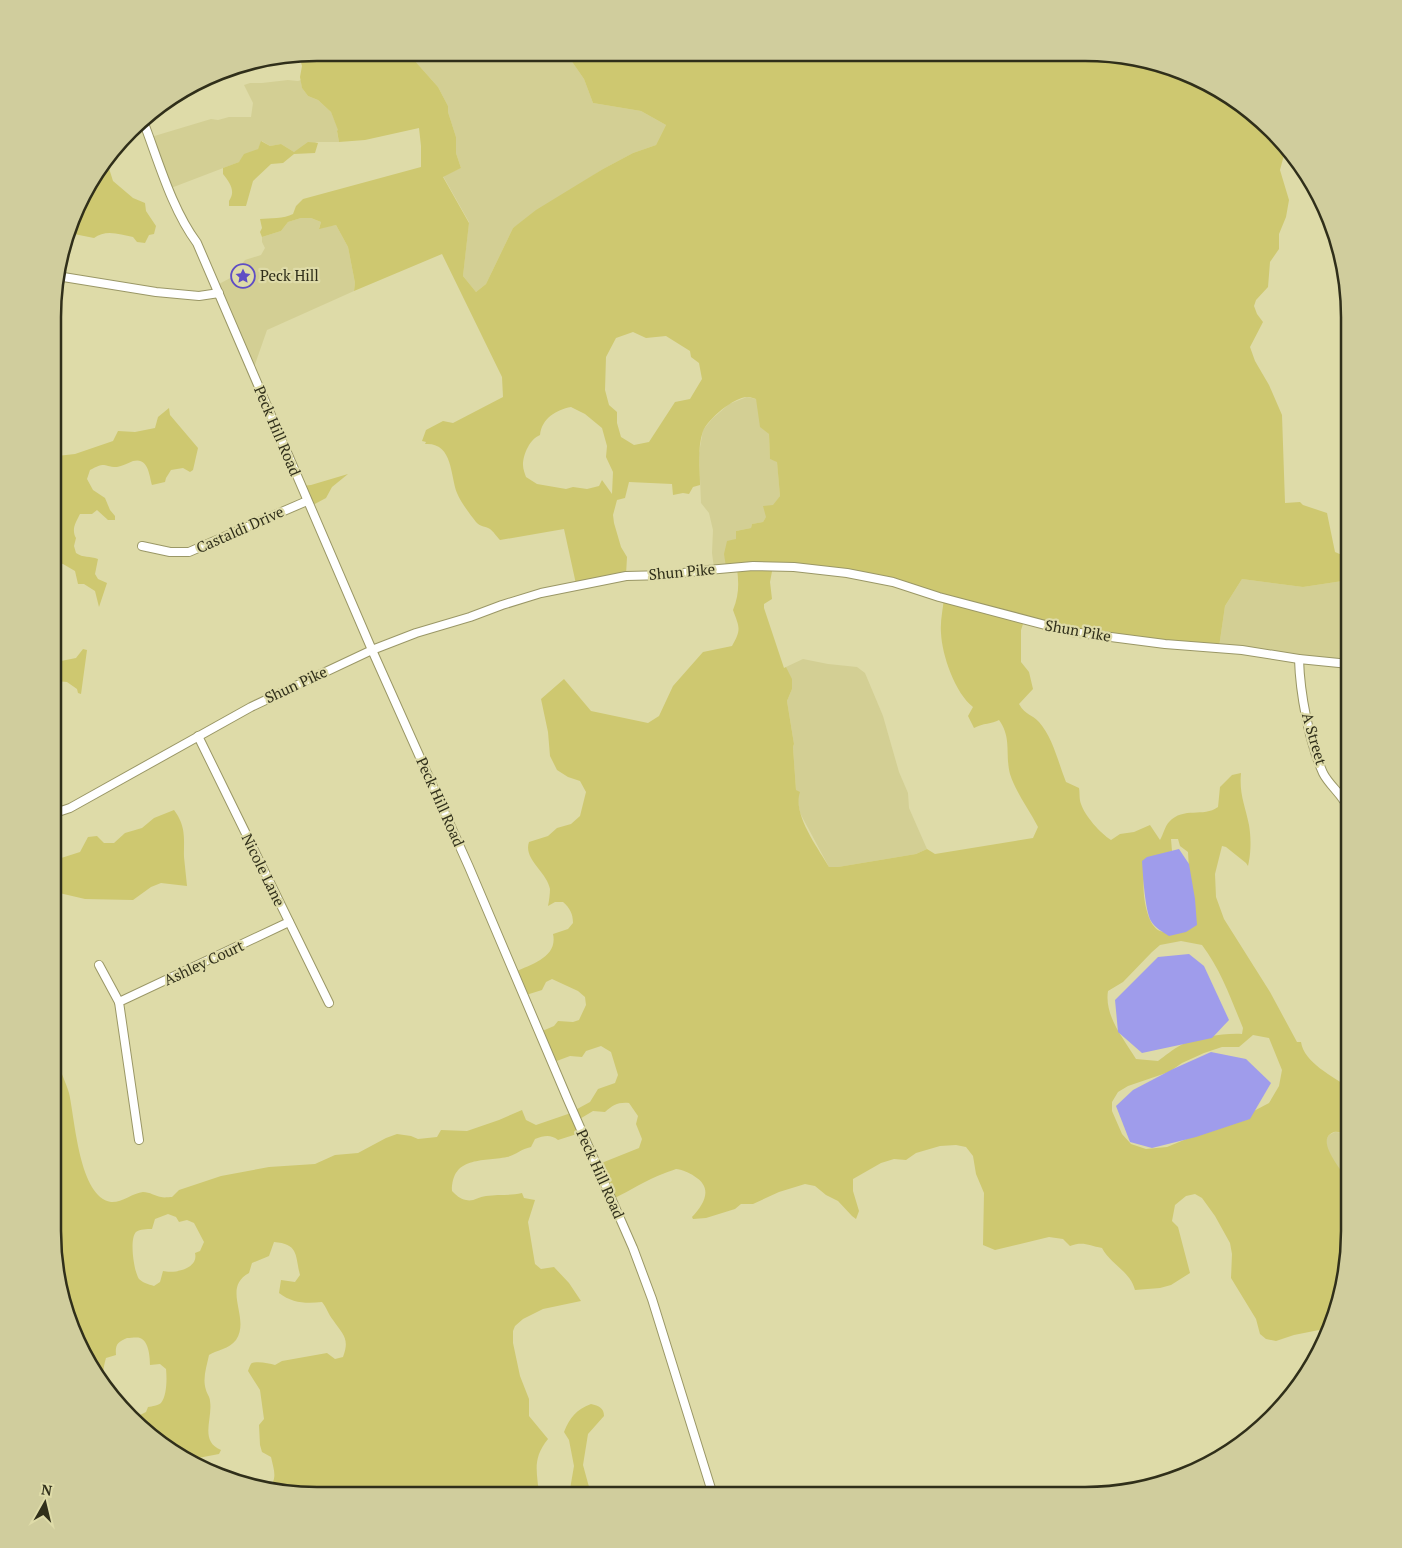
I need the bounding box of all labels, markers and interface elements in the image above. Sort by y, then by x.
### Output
place icon: Peck Hill [230,263,256,289]
place label: Peck Hill [260,265,319,285]
street label: Peck Hill Road [250,383,306,479]
street label: Castaldi Drive [193,501,286,557]
street label: Shun Pike [648,558,716,584]
street label: Shun Pike [1044,614,1113,646]
street label: Shun Pike [261,661,330,707]
street label: A Street [1298,710,1332,768]
street label: Peck Hill Road [412,754,470,850]
street label: Nicole Lane [238,830,290,909]
street label: Ashley Court [160,935,247,989]
street label: Peck Hill Road [572,1126,630,1222]
north arrow [20,1478,70,1528]
text: N [40,1479,54,1500]

